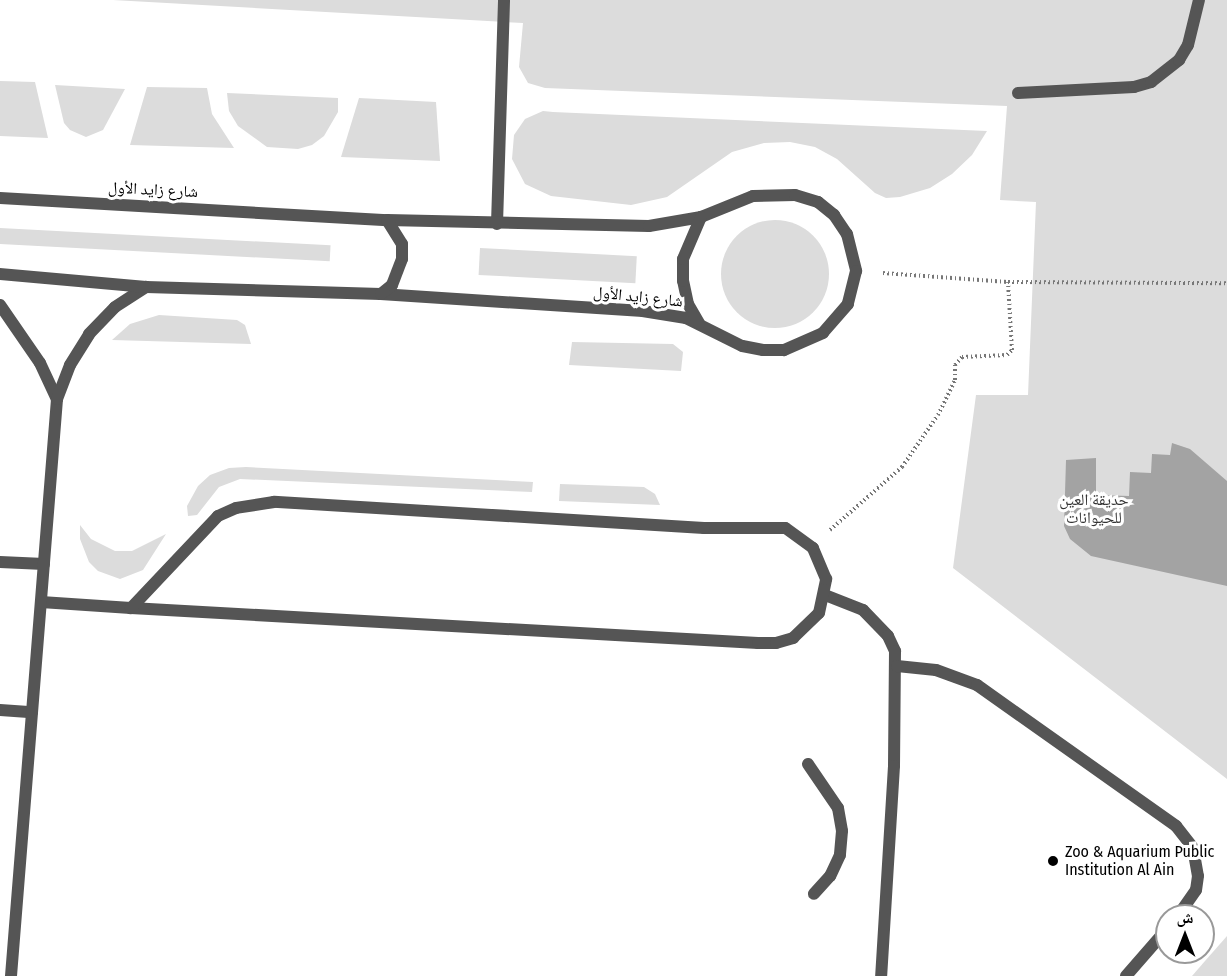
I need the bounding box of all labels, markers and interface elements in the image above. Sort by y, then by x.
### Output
street label: شارع زايد الأول [108,178,198,202]
street label: شارع زايد الأول [592,283,684,311]
park label: حديقة العين للحيوانات [1059,490,1129,528]
place label: Zoo & Aquarium Public Institution Al Ain [1065,842,1214,880]
marker: Zoo & Aquarium Public Institution Al Ain [1046,854,1060,868]
north arrow [1155,904,1215,964]
text: ش [1177,908,1193,927]

